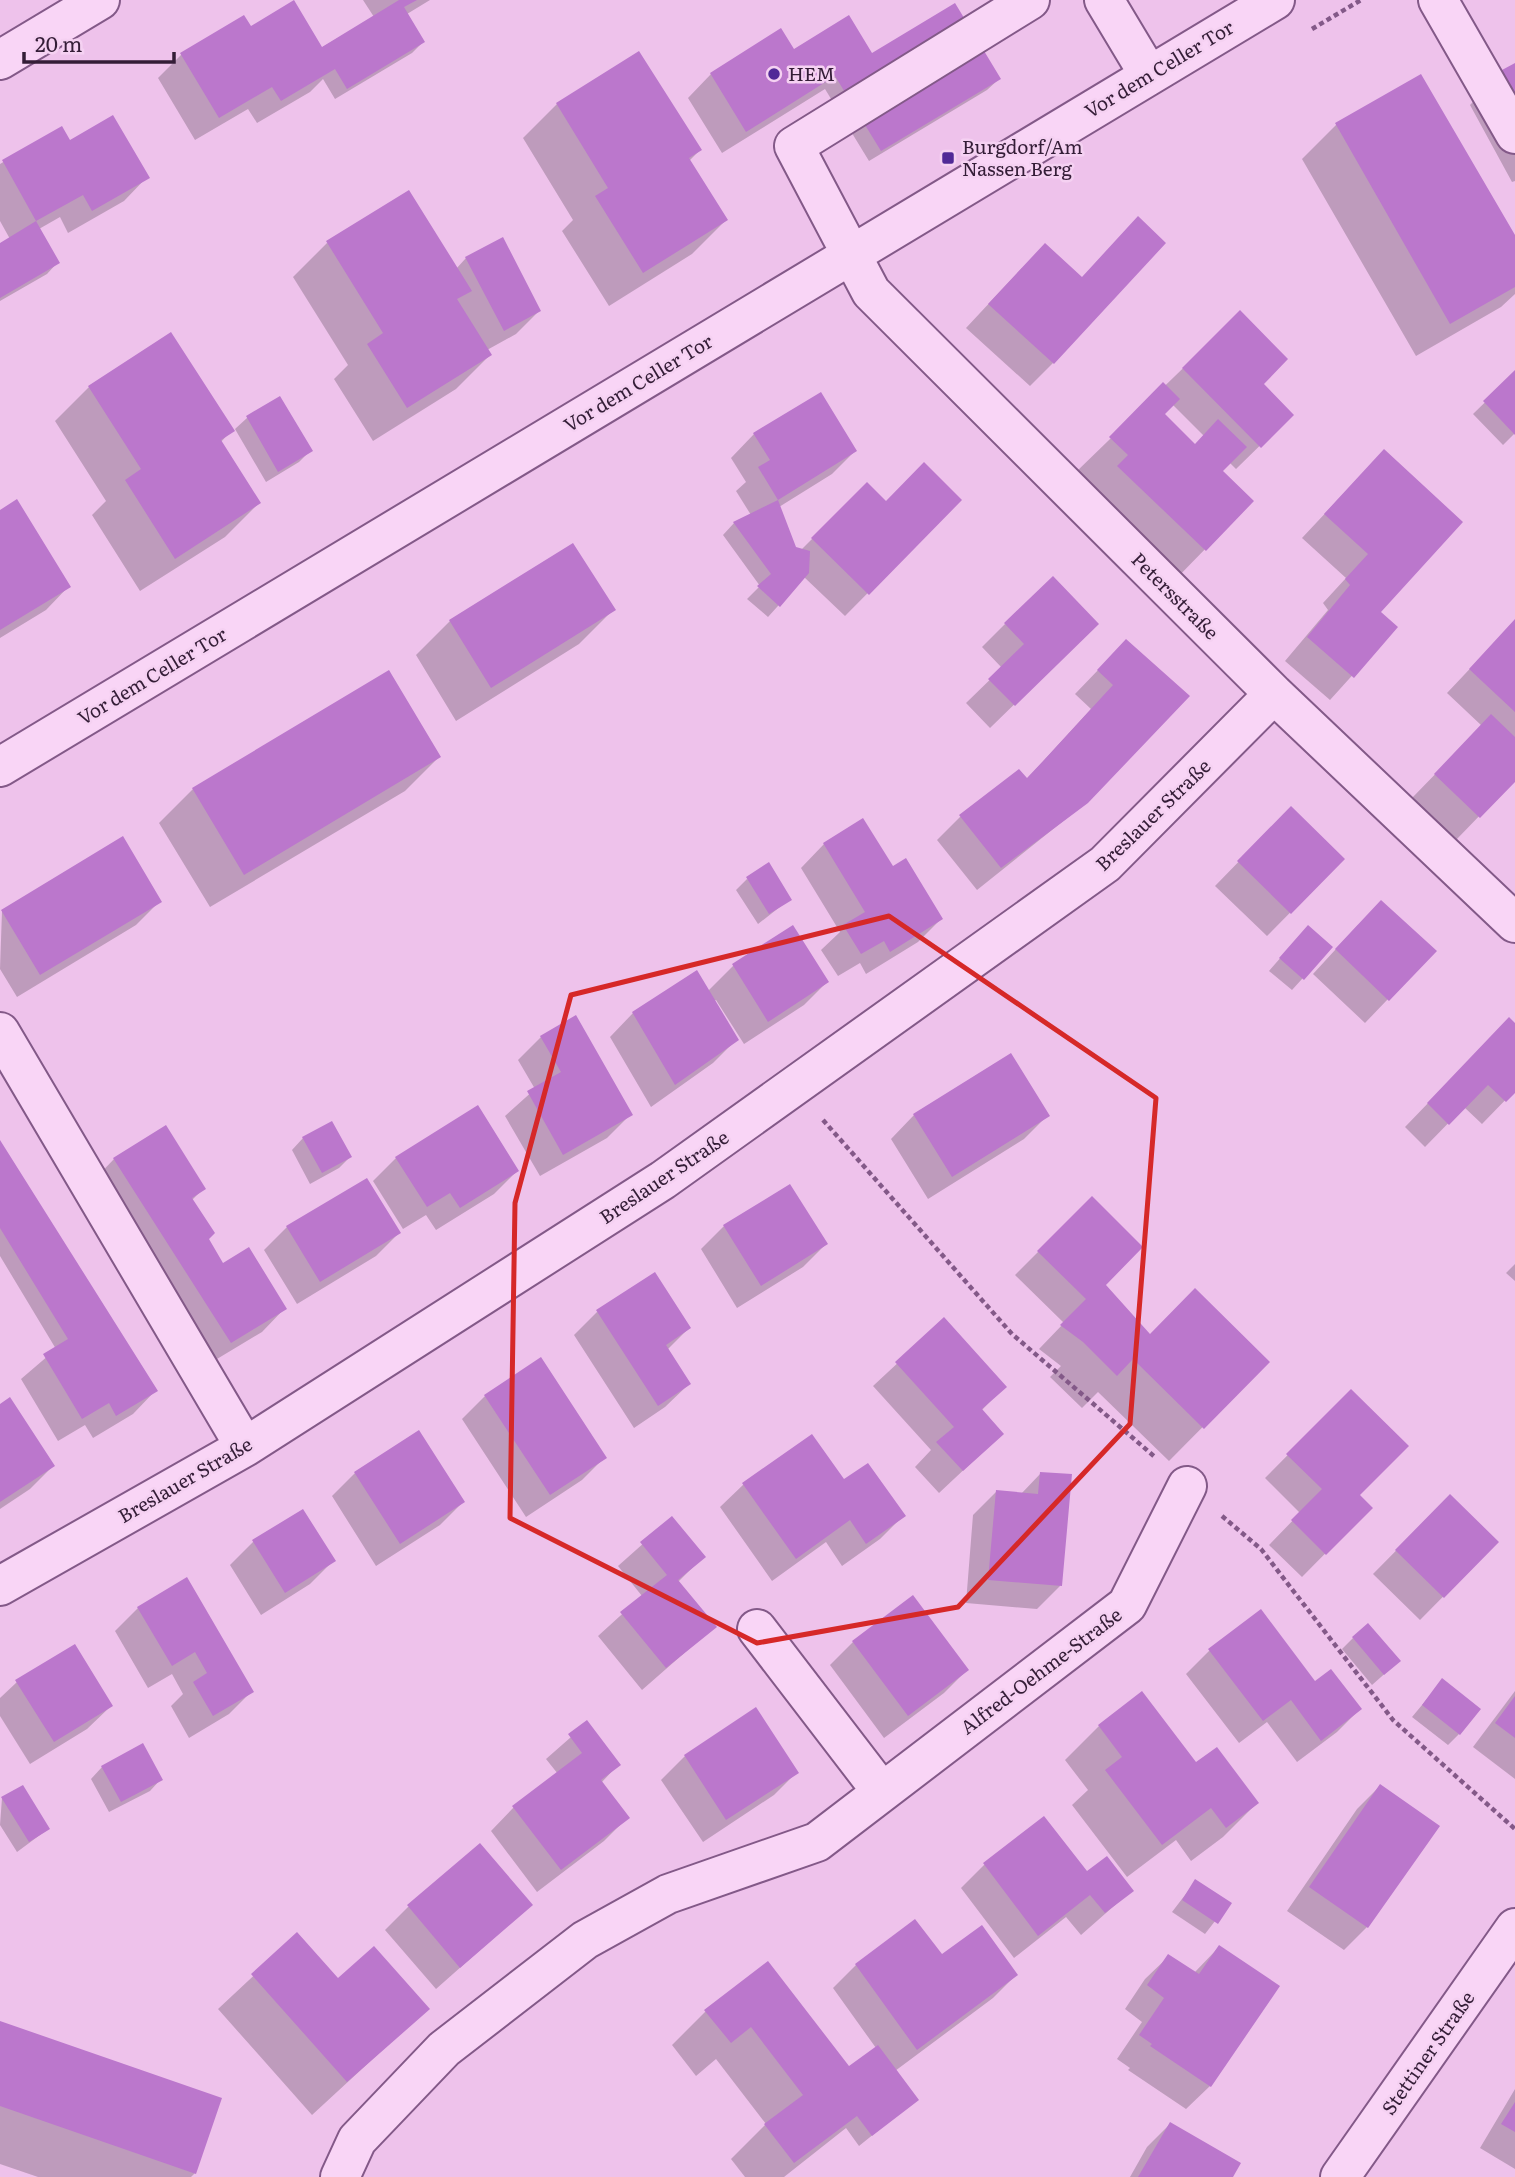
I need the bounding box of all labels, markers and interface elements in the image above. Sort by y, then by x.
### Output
street label: Vor dem Celler Tor [1079,12,1238,124]
scale bar [24,21,175,65]
text: 20 m [35,27,82,58]
place label: HEM [788,59,835,87]
marker: HEM [766,66,782,82]
place label: Burgdorf/Am Nassen Berg [962,132,1083,182]
marker: Burgdorf/Am Nassen Berg [940,150,956,166]
street label: Vor dem Celler Tor [558,326,717,438]
street label: Petersstraße [1126,545,1226,645]
street label: Vor dem Celler Tor [72,619,231,731]
street label: Breslauer Straße [1088,752,1216,877]
street label: Breslauer Straße [593,1122,734,1230]
street label: Breslauer Straße [112,1429,257,1529]
street label: Alfred-Oehme-Straße [954,1600,1127,1740]
street label: Stettiner Straße [1374,1985,1480,2120]

